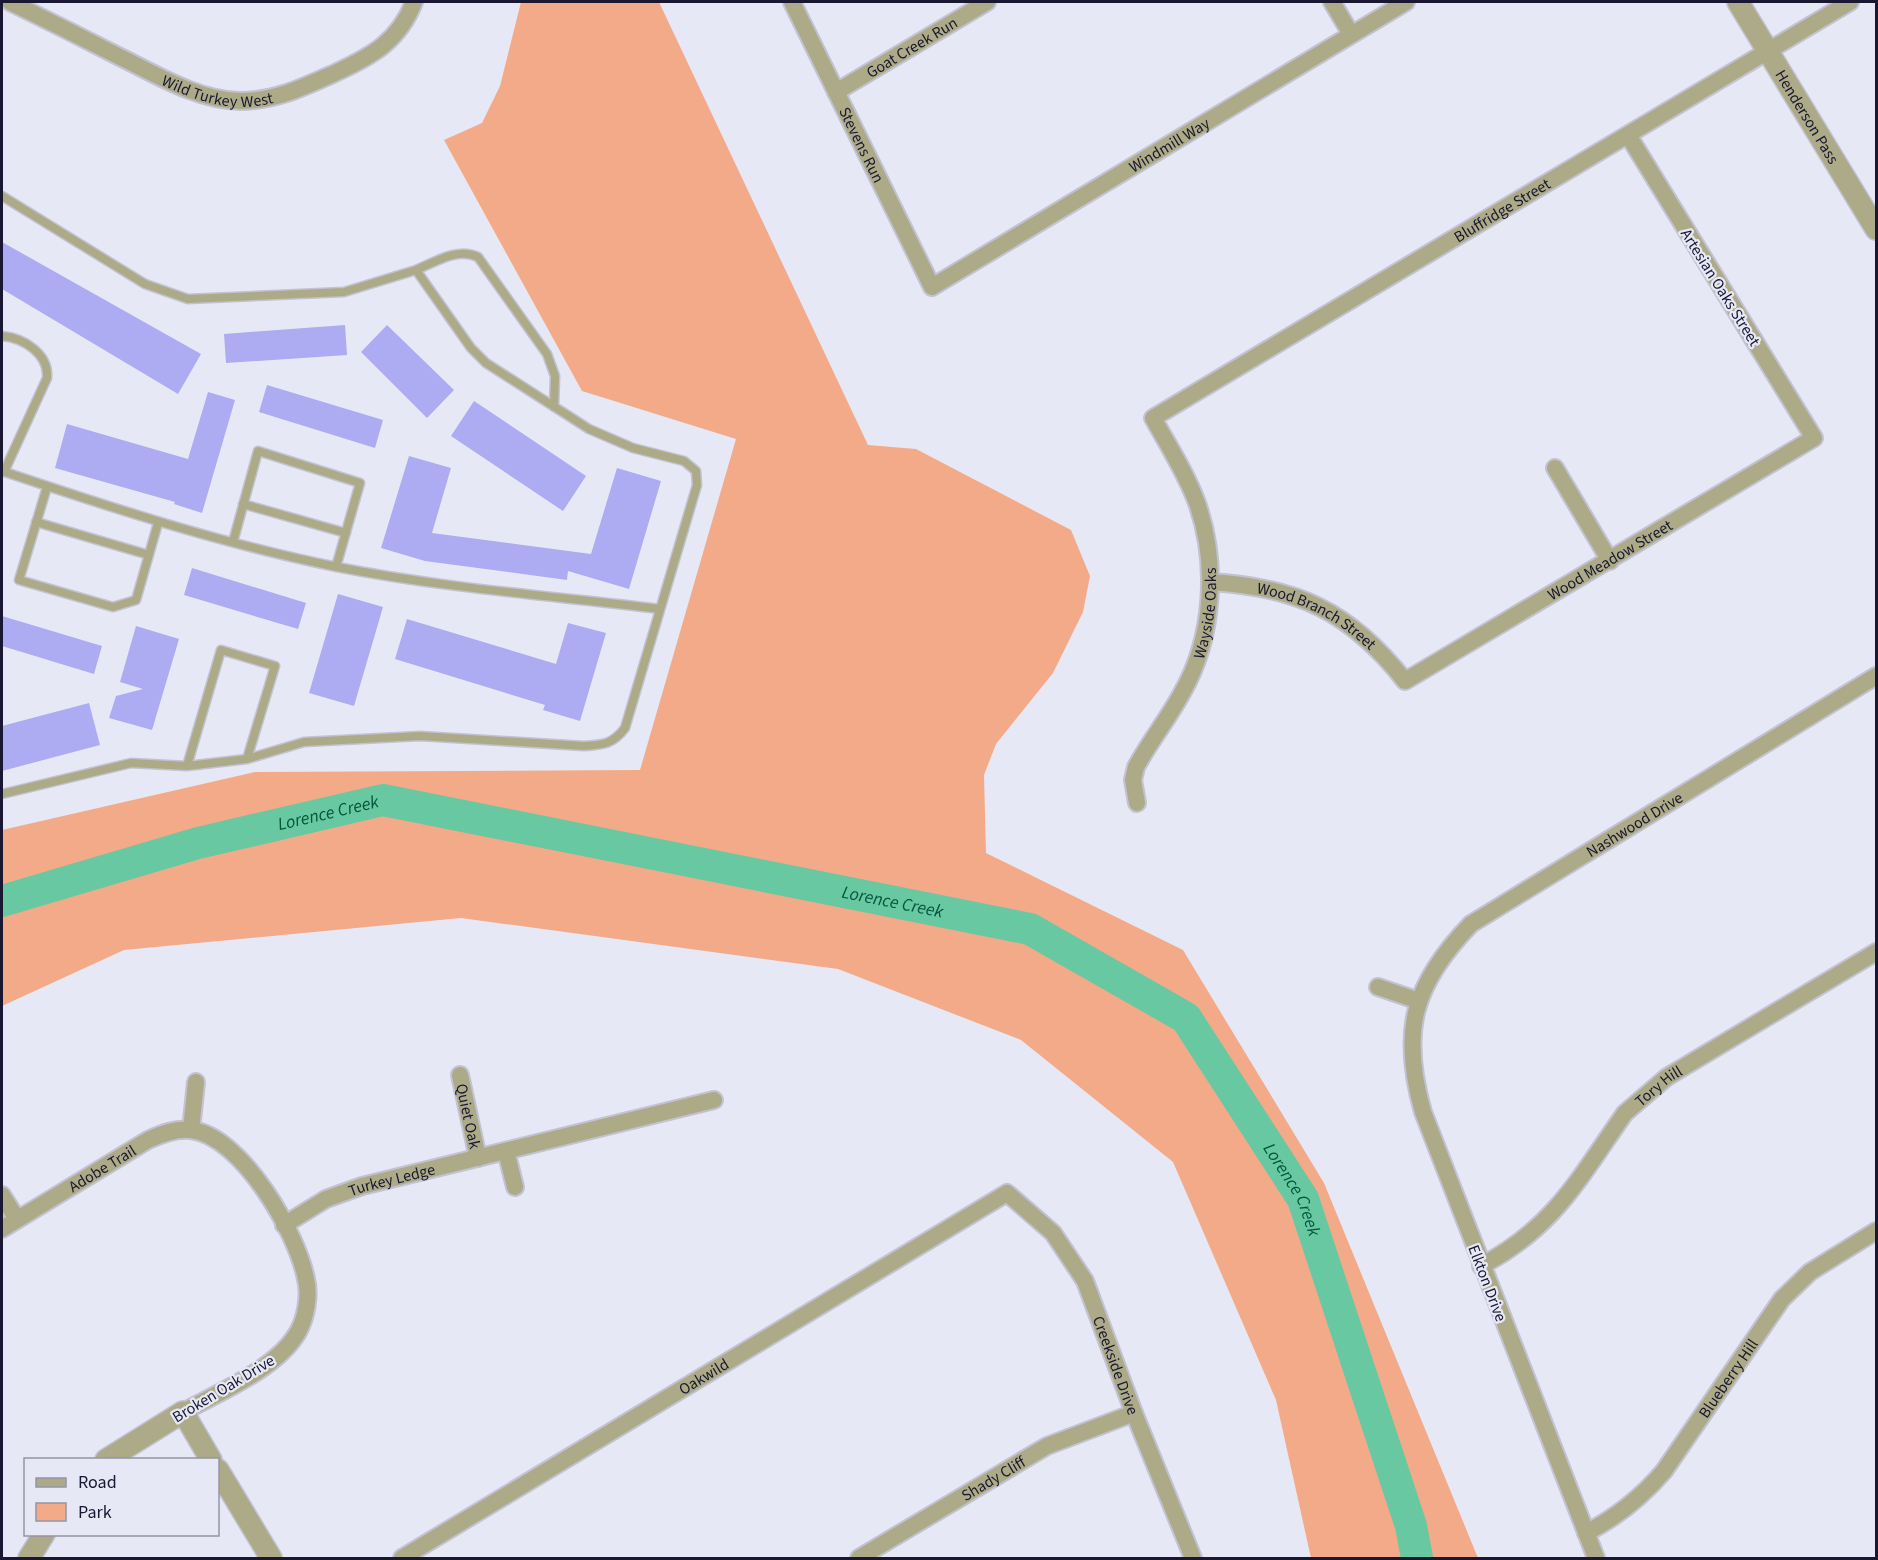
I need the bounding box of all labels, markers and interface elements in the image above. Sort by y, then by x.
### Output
street label: Goat Creek Run [862,12,962,84]
street label: Henderson Pass [1770,66,1844,169]
street label: Wild Turkey West [158,70,276,113]
street label: Stevens Run [833,103,889,187]
street label: Windmill Way [1125,112,1214,178]
street label: Bluffridge Street [1450,173,1555,248]
street label: Artesian Oaks Street [1675,225,1765,351]
street label: Wood Meadow Street [1543,514,1677,606]
street label: Wayside Oaks [1188,567,1222,662]
street label: Wood Branch Street [1255,577,1381,655]
street label: Nashwood Drive [1582,787,1687,863]
water label: Lorence Creek [275,789,382,837]
water label: Lorence Creek [840,880,946,925]
street label: Tory Hill [1630,1060,1687,1112]
street label: Quiet Oak [450,1082,486,1151]
water label: Lorence Creek [1257,1138,1327,1240]
street label: Adobe Trail [64,1140,140,1198]
street label: Turkey Ledge [345,1159,437,1202]
street label: Elkton Drive [1462,1242,1512,1325]
street label: Creekside Drive [1087,1313,1144,1418]
street label: Blueberry Hill [1694,1335,1764,1423]
street label: Broken Oak Drive [168,1350,279,1428]
street label: Oakwild [675,1353,733,1401]
street label: Shady Cliff [957,1451,1030,1507]
legend [24,1458,219,1536]
text: Road [78,1470,117,1495]
text: Park [78,1500,112,1525]

